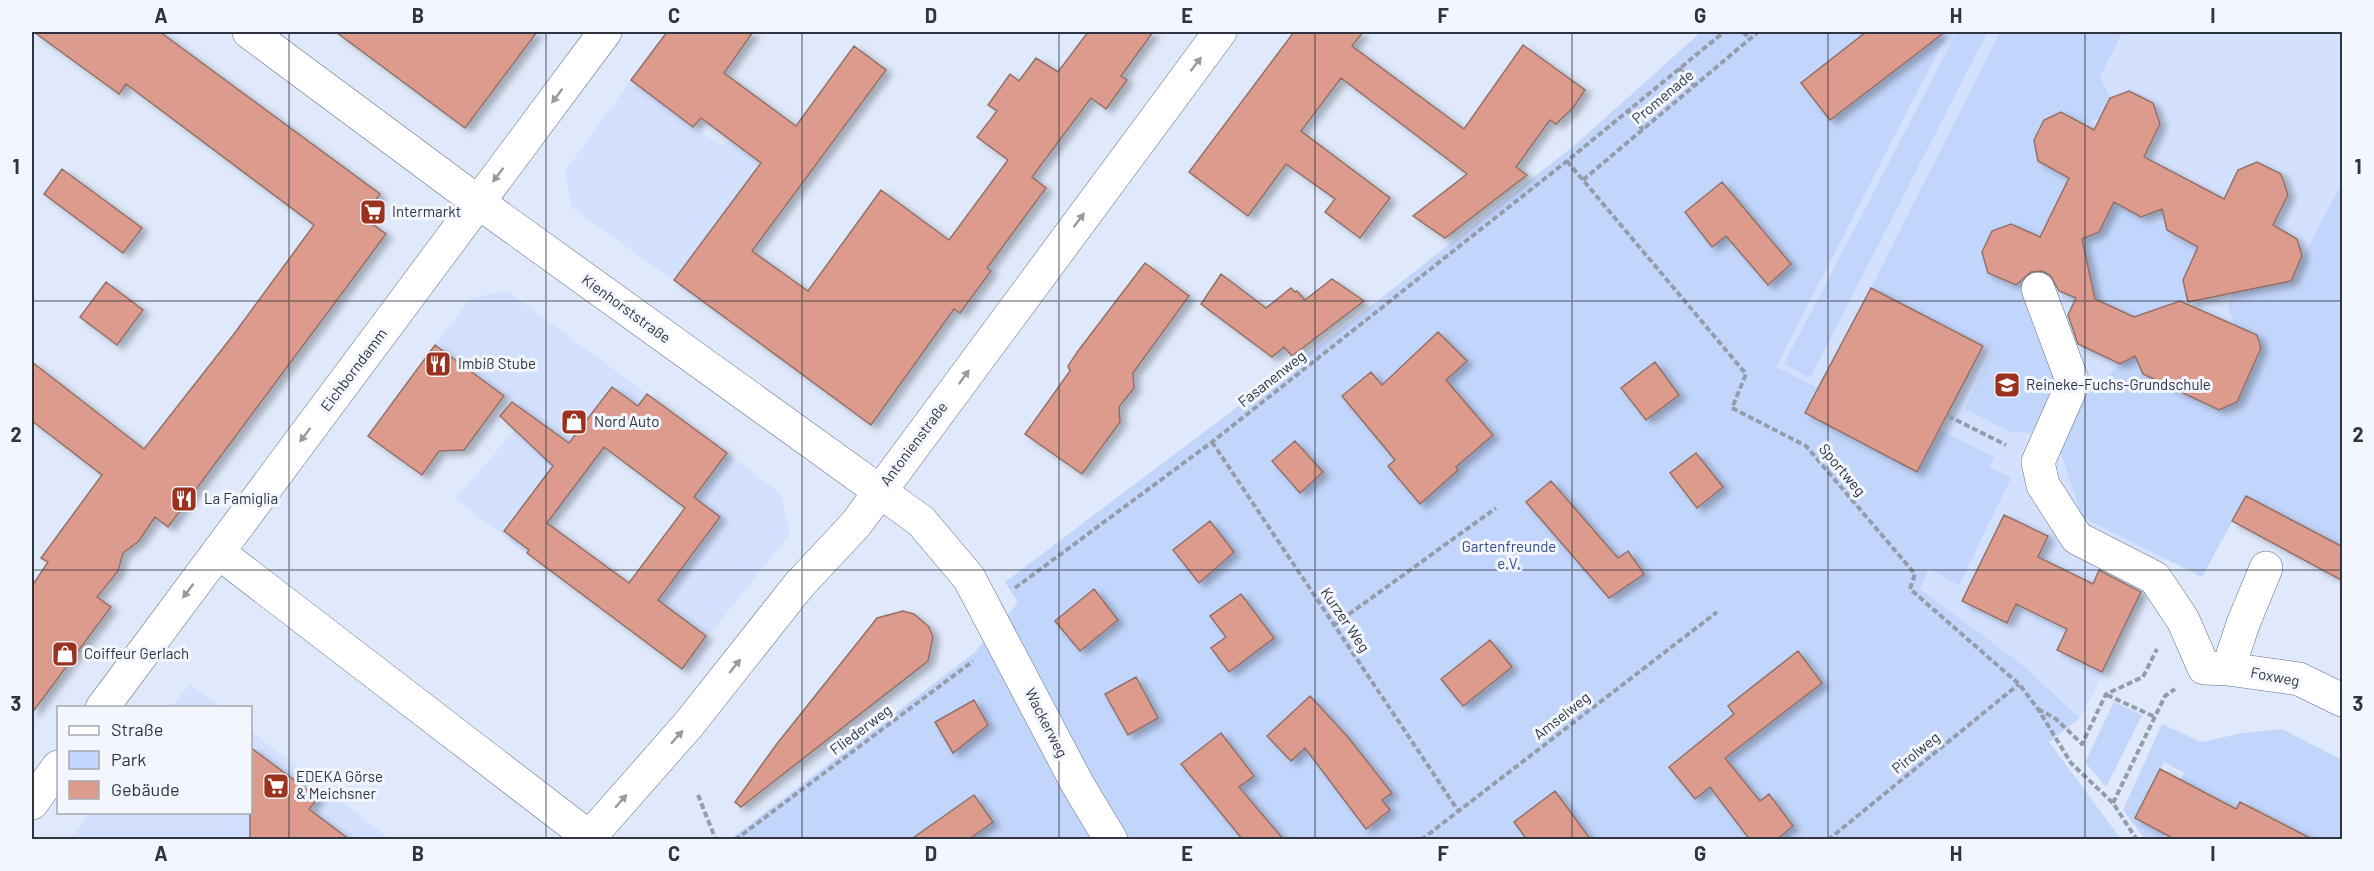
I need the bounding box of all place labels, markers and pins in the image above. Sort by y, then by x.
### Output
supermarket icon: Intermarkt [358,197,388,227]
place label: Intermarkt [392,202,461,220]
restaurant icon: Imbiß Stube [423,349,453,379]
place label: Imbiß Stube [458,354,536,372]
school or university icon: Reineke-Fuchs-Grundschule [1992,370,2022,400]
place label: Reineke-Fuchs-Grundschule [2026,375,2211,393]
shop icon: Nord Auto [559,407,589,437]
place label: Nord Auto [594,412,659,430]
restaurant icon: La Famiglia [169,484,199,514]
place label: La Famiglia [204,489,278,507]
shop icon: Coiffeur Gerlach [50,639,80,669]
place label: Coiffeur Gerlach [84,644,189,662]
place label: EDEKA Görse & Meichsner [296,767,383,802]
supermarket icon: EDEKA Görse & Meichsner [261,771,291,801]

